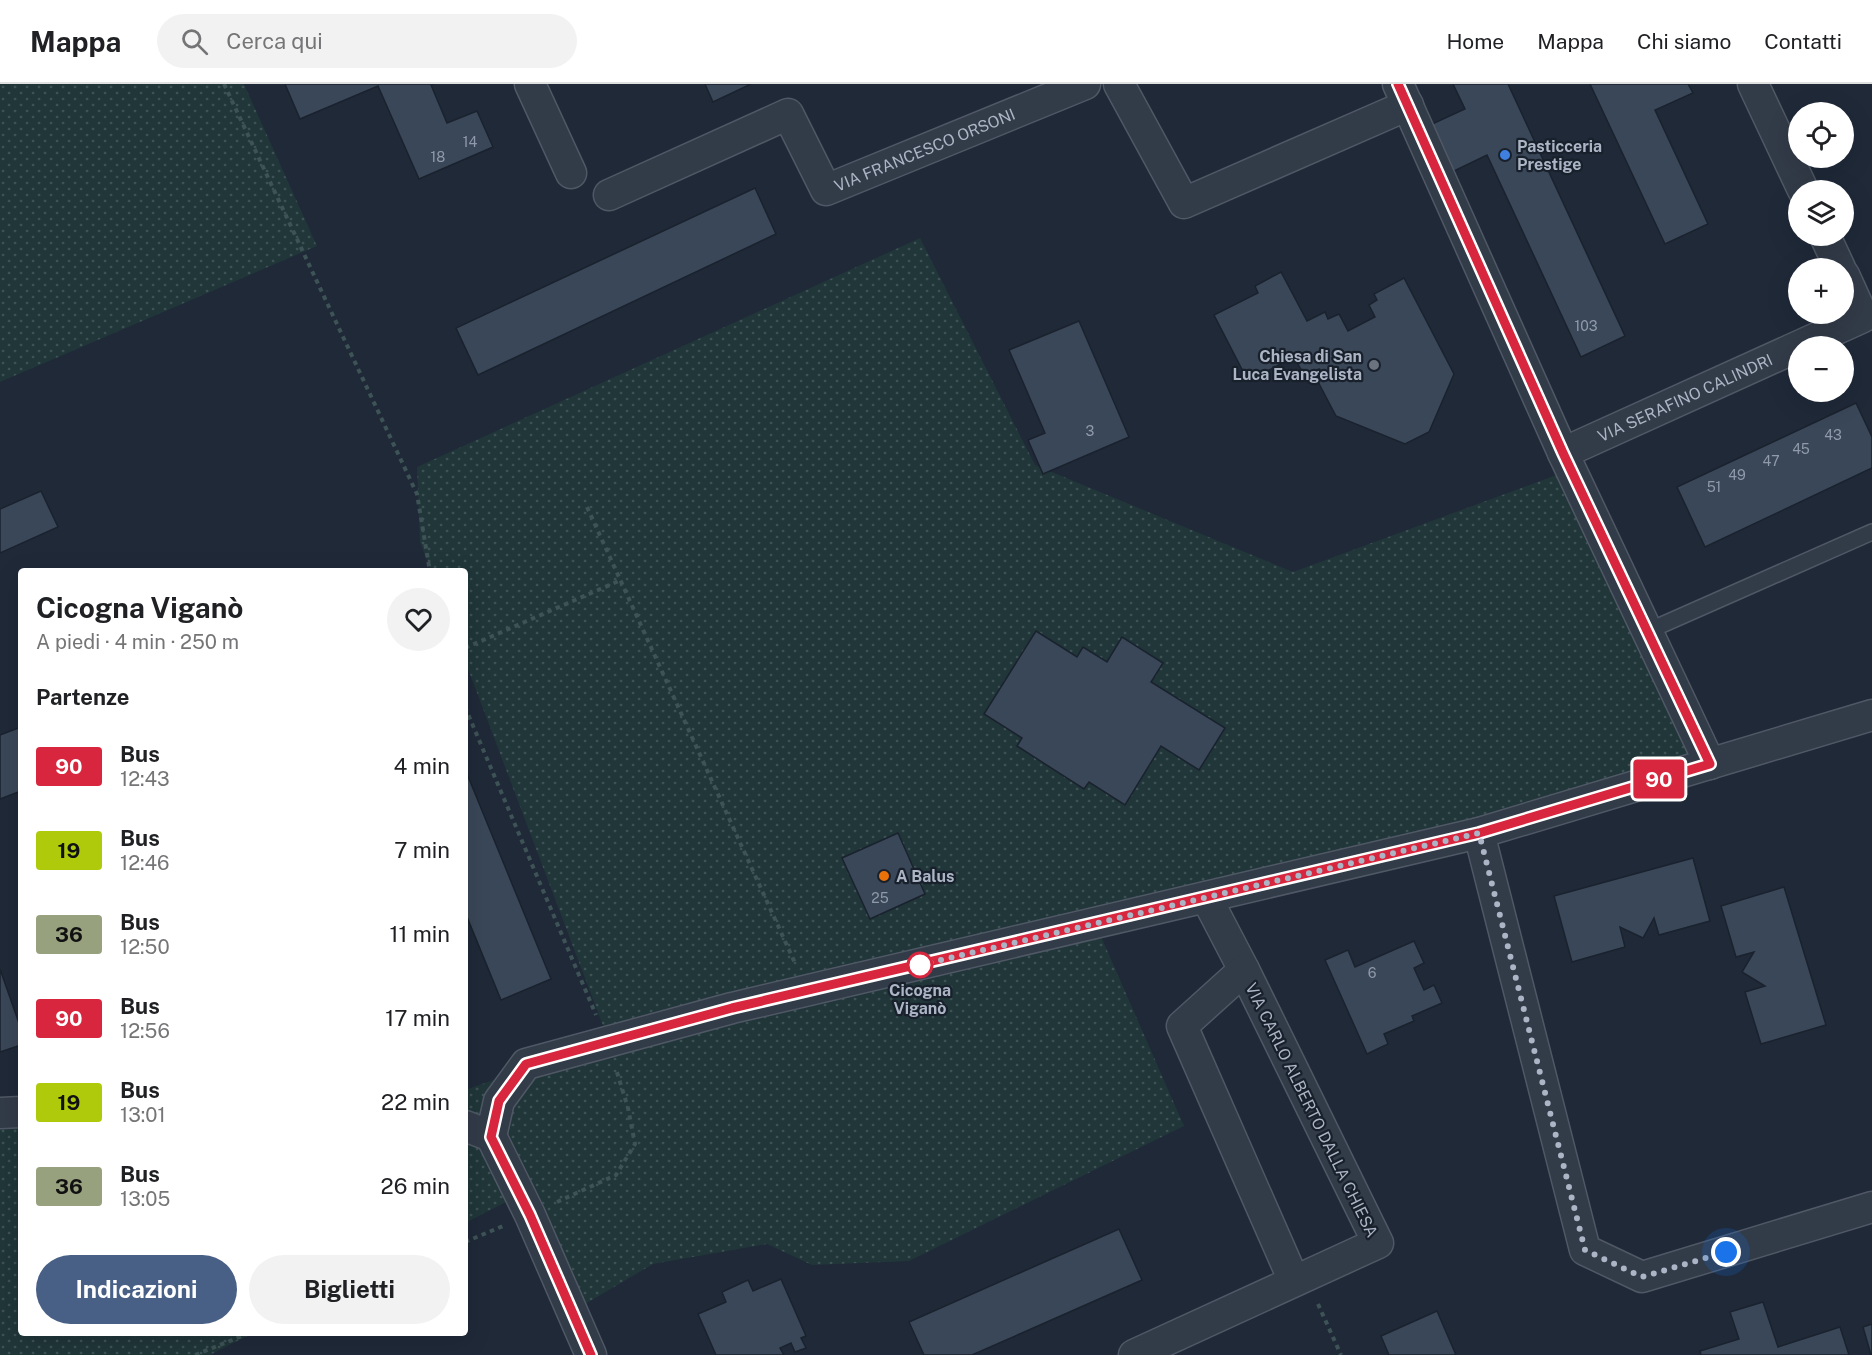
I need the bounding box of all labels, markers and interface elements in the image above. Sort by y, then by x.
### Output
search box [157,14,577,68]
text: Mappa [30,25,121,58]
icon: search [178,25,211,58]
text: Cerca qui [226,28,323,54]
text: Home [1446,29,1504,54]
text: Mappa [1537,29,1604,54]
text: Chi siamo [1637,29,1731,54]
text: Contatti [1764,29,1842,54]
map controls [1788,102,1854,402]
button: locate [1788,102,1854,168]
street label: VIA FRANCESCO ORSONI [832,105,1018,196]
house number: 14 [463,134,477,150]
place label: Pasticceria Prestige [1517,137,1602,174]
marker: Pasticceria Prestige [1498,148,1512,162]
house number: 18 [431,149,445,165]
button: layers [1788,180,1854,246]
button: + [1788,258,1854,324]
house number: 103 [1575,318,1598,334]
button: − [1788,336,1854,402]
place label: Chiesa di San Luca Evangelista [1233,347,1362,384]
street label: VIA SERAFINO CALINDRI [1595,350,1776,446]
marker: Chiesa di San Luca Evangelista [1367,358,1381,372]
house number: 3 [1086,423,1095,439]
house number: 43 [1824,427,1842,443]
house number: 45 [1792,441,1810,457]
house number: 47 [1762,453,1780,469]
house number: 49 [1728,467,1746,483]
house number: 51 [1707,479,1721,495]
button: heart [387,588,450,651]
text: Cicogna Viganò [36,591,243,624]
text: A piedi · 4 min · 250 m [36,630,239,654]
text: Partenze [36,684,129,710]
text: Bus [120,741,160,767]
text: 4 min [394,753,450,779]
text: 90 [55,754,83,779]
line badge: 90 [1632,760,1686,798]
text: 12:43 [120,767,170,791]
text: 90 [1645,767,1673,792]
text: Bus [120,825,160,851]
text: 7 min [394,837,450,863]
text: 19 [58,838,80,863]
text: 12:46 [120,851,169,875]
place label: A Balus [896,867,954,886]
marker: A Balus [877,869,891,883]
house number: 25 [871,890,889,906]
text: Bus [120,909,160,935]
text: 11 min [389,921,450,947]
text: 36 [55,922,83,947]
text: 12:50 [120,935,170,959]
marker: Cicogna Viganò [907,952,933,978]
house number: 6 [1368,965,1377,981]
street label: VIA CARLO ALBERTO DALLA CHIESA [1241,980,1382,1241]
place label: Cicogna Viganò [889,981,951,1018]
text: Bus [120,993,160,1019]
text: 17 min [385,1005,450,1031]
text: 90 [55,1006,83,1031]
text: 12:56 [120,1019,170,1043]
text: Bus [120,1077,160,1103]
text: 22 min [381,1089,450,1115]
text: 19 [58,1090,80,1115]
text: 13:01 [120,1103,166,1127]
text: Bus [120,1161,160,1187]
text: 26 min [381,1173,450,1199]
text: 36 [55,1174,83,1199]
text: 13:05 [120,1187,170,1211]
your location [1711,1237,1741,1267]
button: Indicazioni [36,1255,237,1324]
button: Biglietti [249,1255,450,1324]

